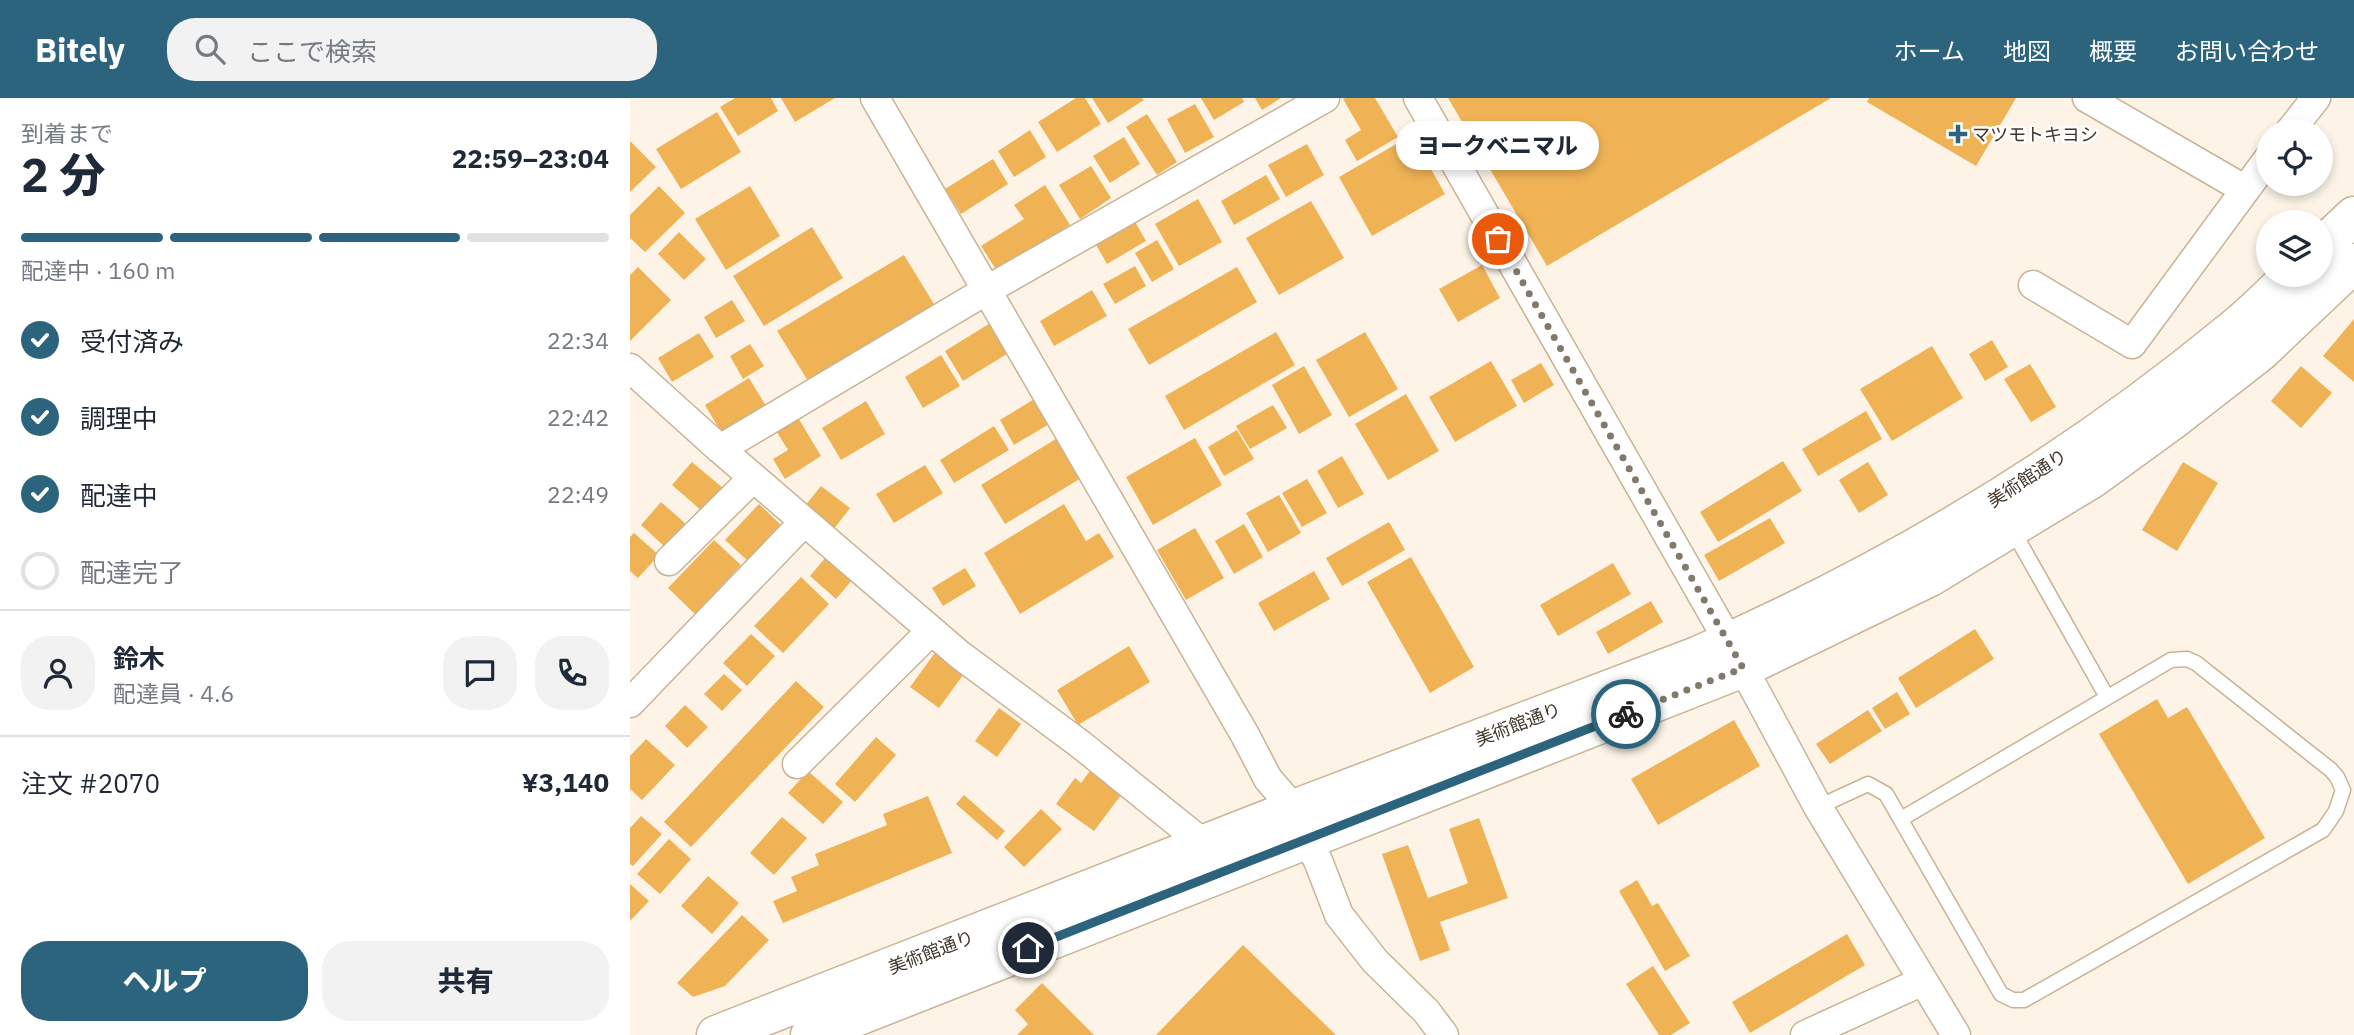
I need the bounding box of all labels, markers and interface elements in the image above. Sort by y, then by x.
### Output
search box [167,18,657,81]
text: Bitely [35,28,125,71]
icon: search [191,30,229,68]
text: ここで検索 [247,34,377,68]
text: ホーム [1894,35,1965,67]
text: 地図 [2003,35,2051,67]
text: 概要 [2089,35,2137,67]
text: お問い合わせ [2175,35,2319,67]
text: 到着まで [21,118,113,148]
map controls [2256,119,2333,287]
button: locate [2256,119,2333,196]
callout: ヨークベニマル [1396,120,1600,169]
place label: マツモトキヨシ [1972,123,2098,146]
marker: マツモトキヨシ [1950,126,1966,142]
text: ヨークベニマル [1417,130,1578,160]
text: 22:59–23:04 [452,141,609,175]
text: 2 分 [21,145,105,205]
pin [1468,209,1528,269]
button: layers [2256,210,2333,287]
icon: bag [1479,220,1517,258]
text: 配達中 · 160 m [21,255,175,285]
icon: check [21,321,59,359]
text: 受付済み [80,324,184,358]
text: 22:34 [547,325,609,355]
icon: check [21,398,59,436]
text: 調理中 [80,401,158,435]
text: 22:42 [547,402,609,432]
street label: 美術館通り [1983,444,2071,512]
icon: check [21,475,59,513]
text: 配達中 [80,478,158,512]
text: 22:49 [547,479,609,509]
text: 配達完了 [80,555,184,589]
button: person [21,636,95,710]
button: chat [443,636,517,710]
button: phone [535,636,609,710]
text: 鈴木 [113,641,165,675]
text: 配達員 · 4.6 [113,678,234,708]
courier [1591,679,1661,749]
icon: bike [1607,695,1645,733]
street label: 美術館通り [1472,697,1564,751]
text: ¥3,140 [522,765,609,799]
text: 注文 #2070 [21,766,160,800]
pin [998,918,1058,978]
street label: 美術館通り [885,925,977,979]
icon: home [1009,929,1047,967]
button: ヘルプ [21,941,308,1021]
button: 共有 [322,941,609,1021]

